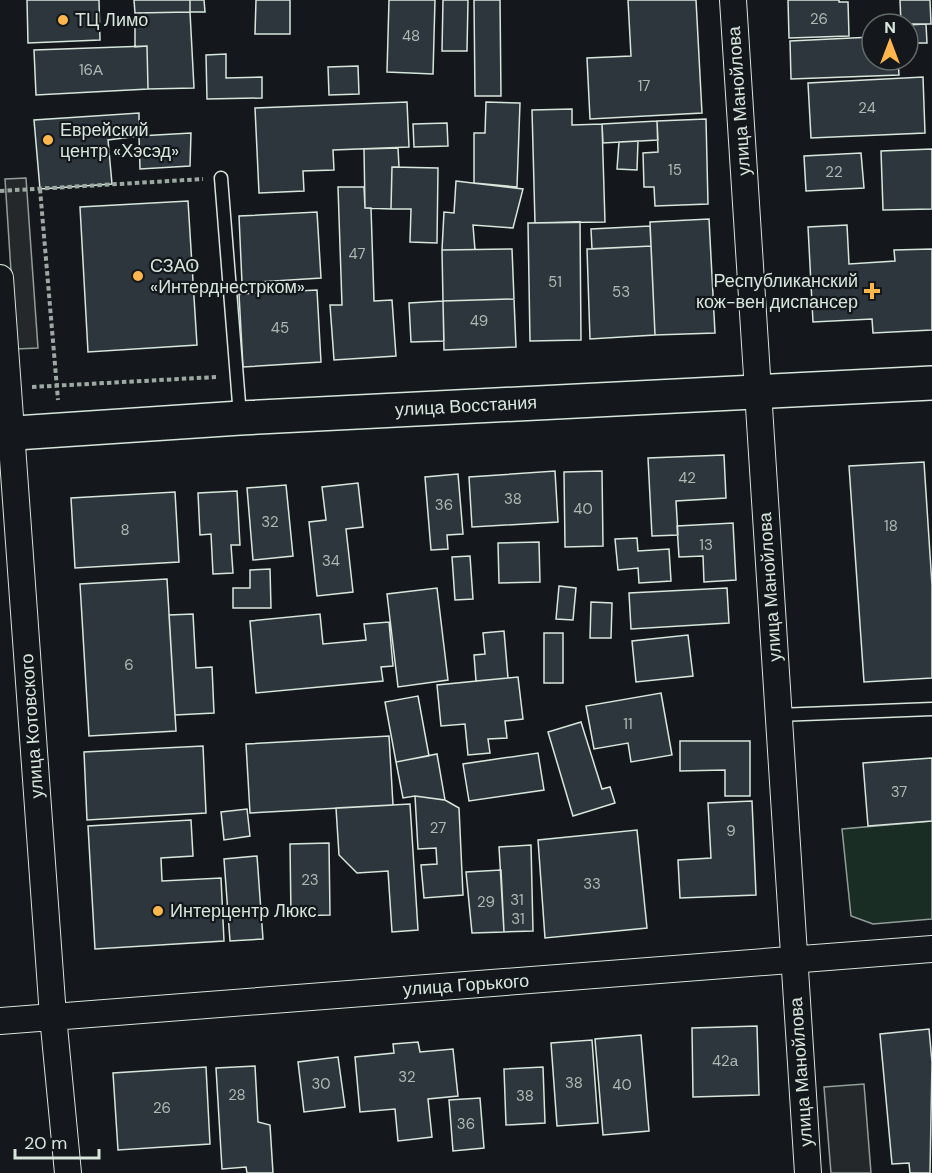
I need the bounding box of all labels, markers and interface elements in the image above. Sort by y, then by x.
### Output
place label: ТЦ Лимо [75,8,148,32]
house number: 26 [810,9,828,29]
north arrow [860,12,920,72]
marker: ТЦ Лимо [56,13,70,27]
text: N [884,17,896,38]
street label: улица Манойлова [722,25,756,176]
house number: 48 [402,26,420,46]
house number: 16А [79,60,103,80]
house number: 17 [638,76,650,96]
house number: 24 [858,98,876,118]
place label: Еврейский центр «Хэсэд» [60,118,179,163]
marker: Еврейский центр «Хэсэд» [41,133,55,147]
house number: 15 [668,160,682,180]
house number: 22 [825,162,843,182]
house number: 47 [348,244,366,264]
place label: СЗАО «Интерднестрком» [150,254,305,299]
marker: СЗАО «Интерднестрком» [131,269,145,283]
place label: Республиканский кож-вен диспансер [696,269,858,314]
house number: 51 [548,272,562,292]
house number: 53 [612,282,630,302]
marker: Республиканский кож-вен диспансер [863,282,881,300]
house number: 49 [470,311,488,331]
house number: 45 [271,318,289,338]
street label: улица Восстания [394,390,538,422]
house number: 42 [678,468,696,488]
house number: 38 [504,489,522,509]
house number: 36 [435,495,453,515]
house number: 40 [573,499,593,519]
street label: улица Манойлова [753,511,787,662]
house number: 32 [261,512,279,532]
house number: 18 [884,516,898,536]
house number: 8 [120,520,130,540]
house number: 13 [699,535,713,555]
house number: 34 [322,551,340,571]
street label: улица Котовского [15,653,49,799]
house number: 6 [124,655,134,675]
house number: 11 [623,714,633,734]
house number: 37 [891,782,907,802]
house number: 27 [430,818,446,838]
house number: 9 [726,821,736,841]
house number: 23 [301,870,319,890]
house number: 33 [583,874,601,894]
house number: 31 [510,890,524,910]
house number: 29 [477,892,495,912]
place label: Интерцентр Люкс [170,899,316,923]
marker: Интерцентр Люкс [151,904,165,918]
house number: 31 [511,909,525,929]
street label: улица Горького [402,969,530,1001]
street label: улица Манойлова [784,996,818,1147]
house number: 42а [712,1051,739,1071]
house number: 32 [398,1067,416,1087]
house number: 38 [565,1073,583,1093]
house number: 30 [311,1074,331,1094]
house number: 40 [612,1075,632,1095]
house number: 28 [228,1085,246,1105]
house number: 38 [516,1086,534,1106]
house number: 26 [153,1098,171,1118]
house number: 36 [457,1114,475,1134]
scale bar [15,1122,99,1160]
text: 20 m [24,1131,67,1155]

